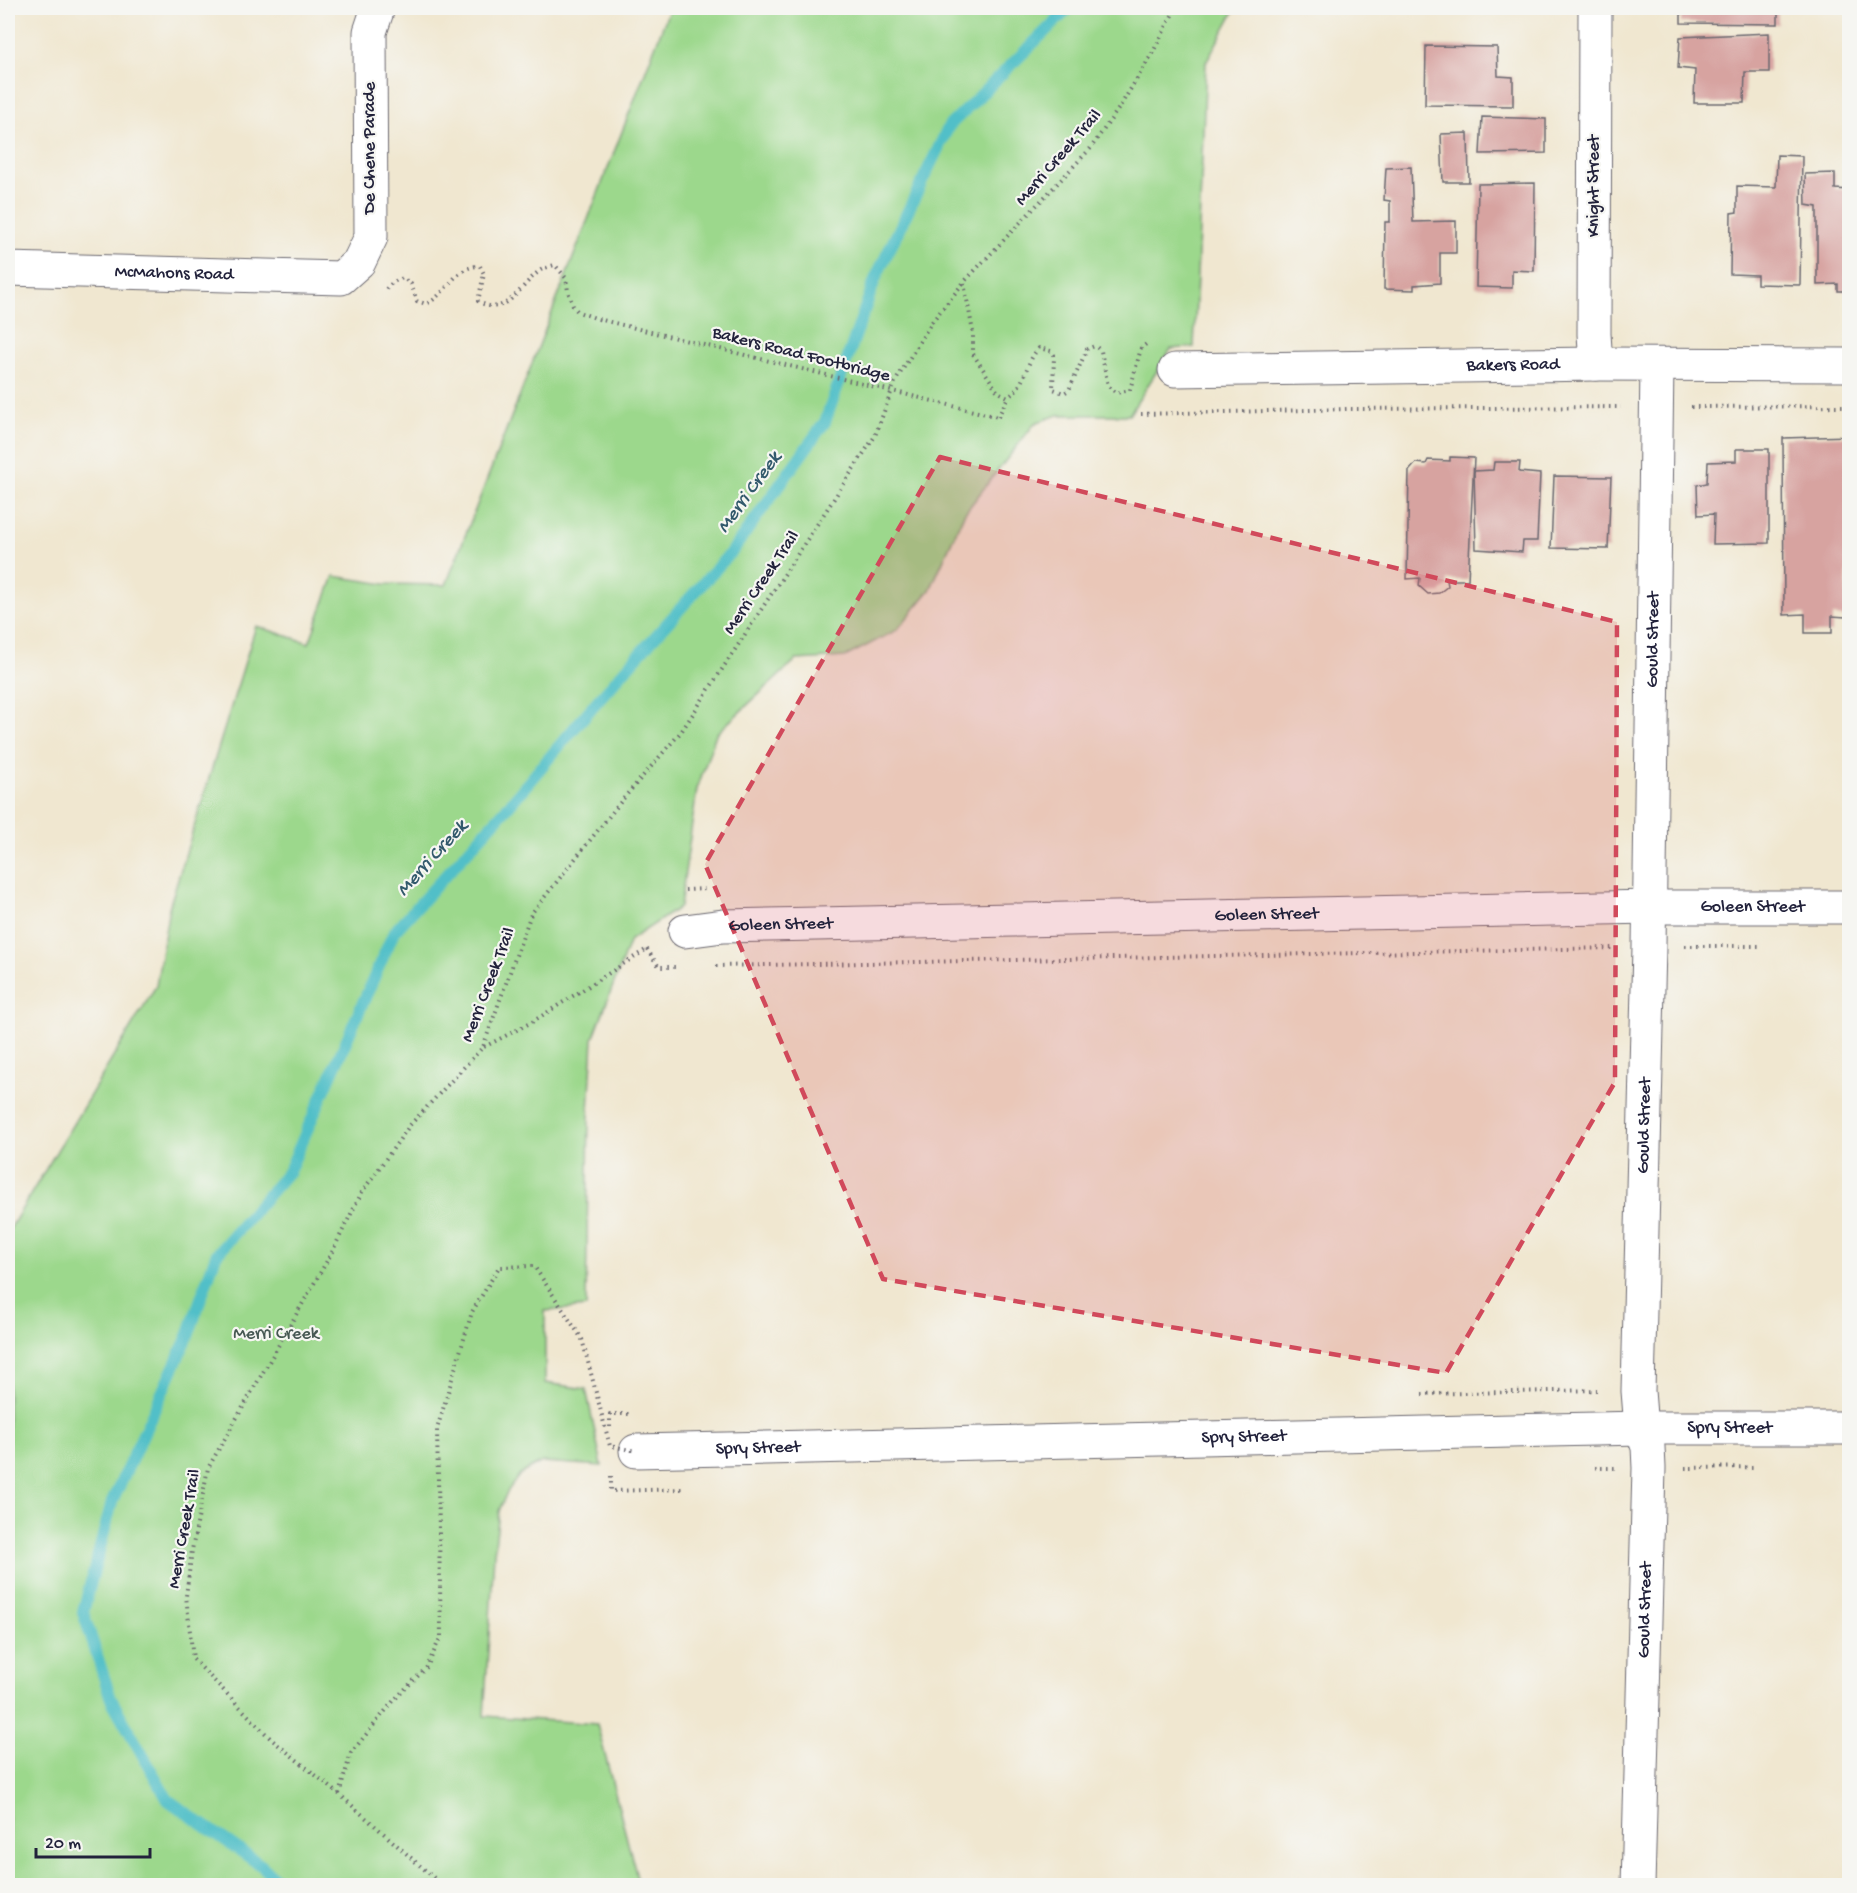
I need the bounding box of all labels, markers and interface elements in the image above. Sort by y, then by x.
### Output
street label: De Chene Parade [360,81,381,215]
street label: Merri Creek Trail [1011,105,1107,210]
street label: Knight Street [1584,133,1605,237]
street label: McMahons Road [114,261,235,286]
street label: Bakers Road Footbridge [709,323,893,387]
street label: Bakers Road [1465,354,1561,376]
water label: Merri Creek [713,446,788,538]
street label: Merri Creek Trail [720,527,805,639]
street label: Gould Street [1642,590,1664,688]
water label: Merri Creek [393,814,475,902]
street label: Goleen Street [1700,897,1806,918]
street label: Goleen Street [1214,903,1320,926]
street label: Goleen Street [728,913,835,936]
street label: Merri Creek Trail [458,925,520,1045]
street label: Gould Street [1633,1076,1656,1174]
park label: Merri Creek [233,1324,321,1345]
street label: Spry Street [1687,1418,1774,1439]
street label: Spry Street [1201,1426,1288,1449]
street label: Spry Street [715,1437,802,1460]
street label: Merri Creek Trail [164,1468,206,1590]
street label: Gould Street [1634,1560,1657,1658]
scale bar [36,1821,150,1859]
text: 20 m [45,1834,81,1855]

